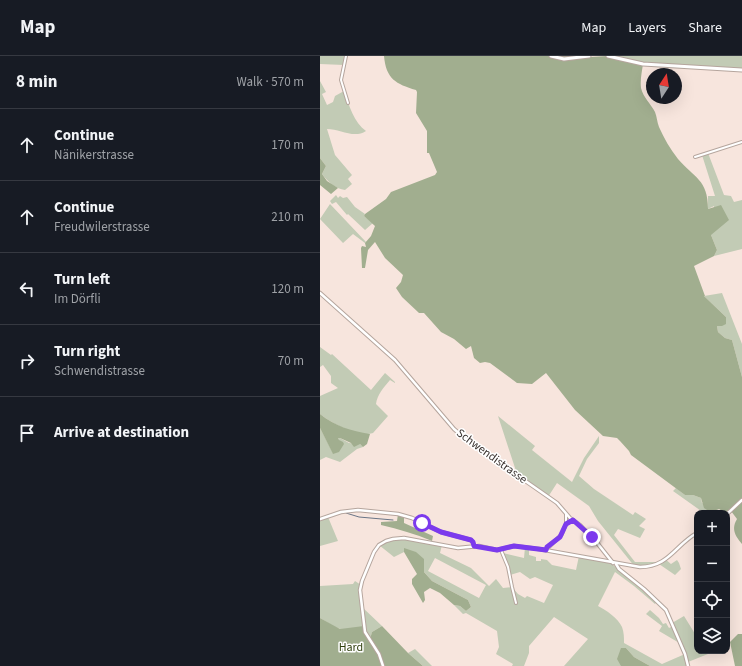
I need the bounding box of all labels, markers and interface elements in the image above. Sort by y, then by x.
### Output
text: Map [20,14,55,41]
text: Map [581,18,606,38]
text: Layers [628,18,666,38]
text: Share [688,18,722,38]
north arrow [646,68,682,104]
text: 8 min [16,70,57,94]
text: Walk · 570 m [236,73,304,91]
text: Continue [54,125,114,146]
icon: ahead [16,134,38,156]
text: 170 m [271,136,304,154]
text: Nänikerstrasse [54,146,134,164]
text: Continue [54,197,114,218]
icon: ahead [16,206,38,228]
text: 210 m [271,208,304,226]
text: Freudwilerstrasse [54,218,150,236]
text: Turn left [54,269,110,290]
icon: left [16,278,38,300]
text: 120 m [271,280,304,298]
text: Im Dörfli [54,290,101,308]
text: Turn right [54,341,120,362]
icon: right [16,350,38,372]
text: 70 m [278,352,304,370]
text: Schwendistrasse [54,362,145,380]
icon: arrive [16,422,38,444]
text: Arrive at destination [54,422,189,443]
street label: Schwendistrasse [453,425,531,488]
map controls [694,510,730,654]
button: + [694,510,730,546]
route start [413,514,431,532]
route end [583,528,601,546]
button: − [694,546,730,582]
button: locate [694,582,730,618]
button: layers [694,618,730,654]
park label: Hard [339,639,363,656]

